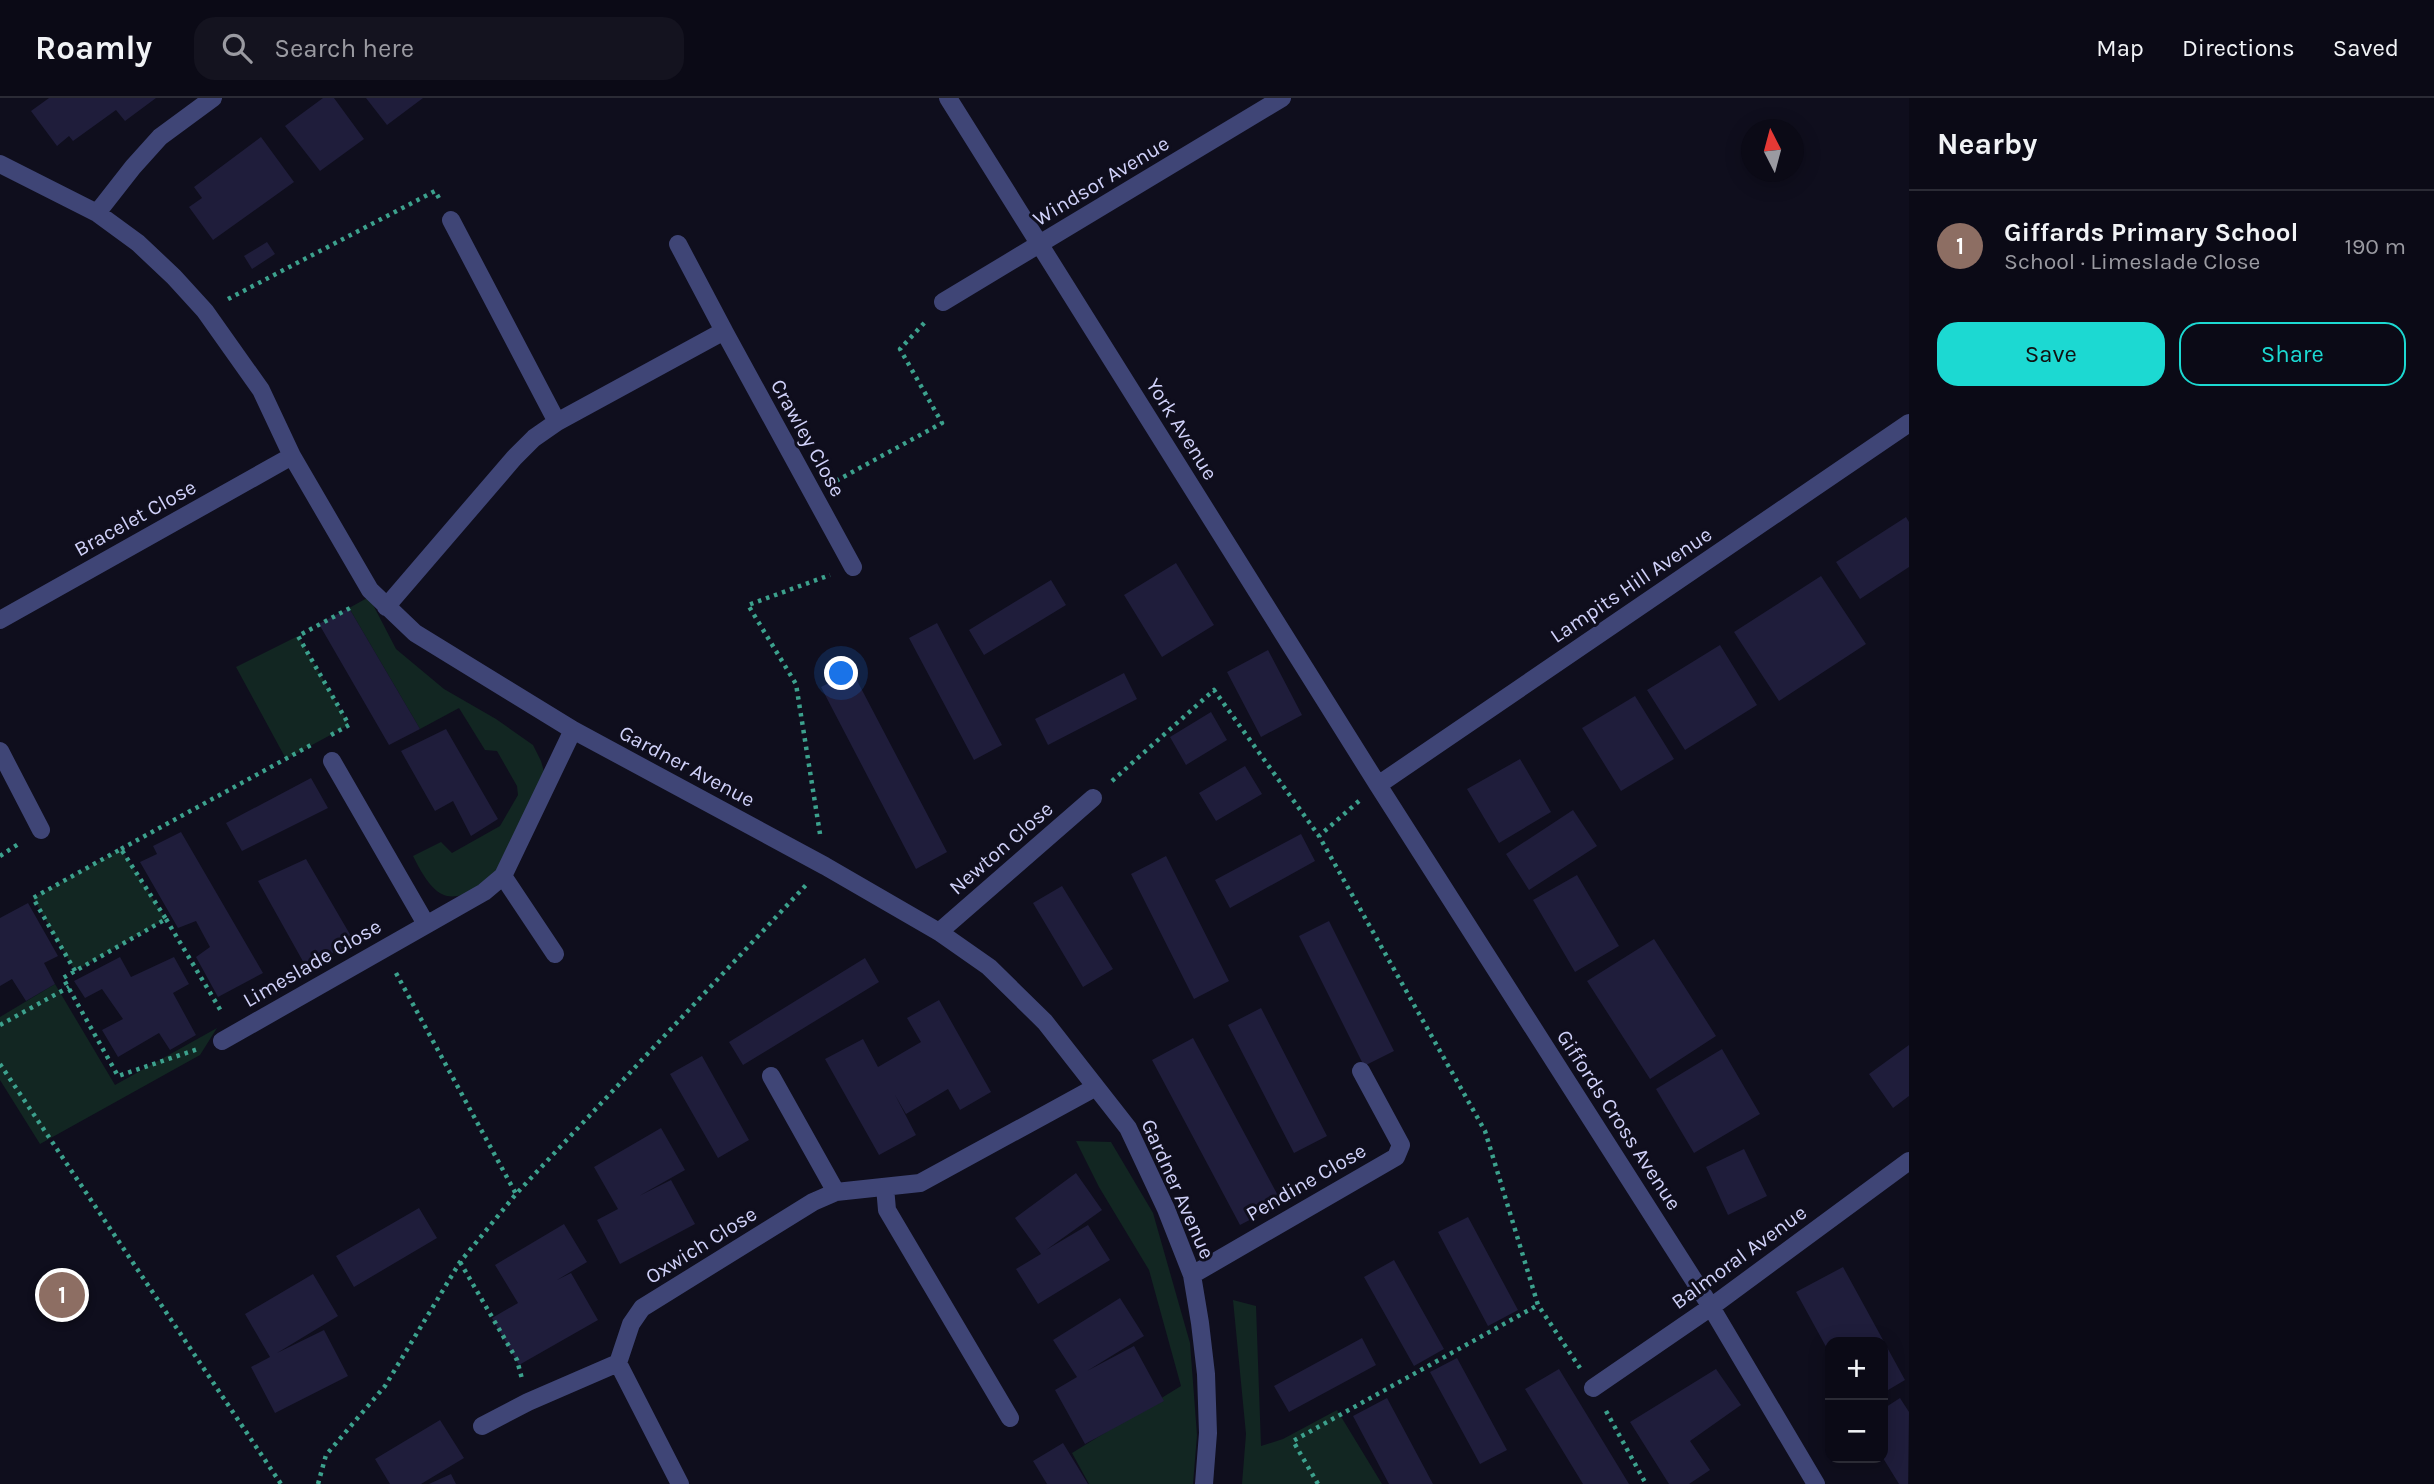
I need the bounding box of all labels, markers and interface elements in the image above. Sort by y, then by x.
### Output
search box [194,17,684,80]
text: Roamly [35,29,152,67]
icon: search [218,29,256,67]
text: Search here [274,33,414,64]
text: Map [2096,34,2144,62]
text: Directions [2182,34,2295,62]
text: Saved [2333,34,2399,62]
north arrow [1741,119,1804,182]
text: Nearby [1937,126,2037,162]
street label: Windsor Avenue [1029,131,1173,231]
text: Giffards Primary School [2004,217,2298,248]
text: 1 [1956,233,1964,260]
text: 190 m [2344,233,2406,260]
text: School · Limeslade Close [2004,248,2260,275]
button: Save [1937,322,2165,386]
button: Share [2179,322,2406,386]
street label: York Avenue [1141,374,1223,484]
street label: Crawley Close [766,375,850,501]
street label: Bracelet Close [70,475,200,561]
street label: Lampits Hill Avenue [1546,522,1716,648]
your location [824,656,858,690]
street label: Gardner Avenue [615,720,759,812]
street label: Newton Close [944,796,1058,900]
street label: Limeslade Close [239,914,385,1012]
street label: Giffords Cross Avenue [1552,1025,1686,1215]
street label: Gardner Avenue [1136,1115,1220,1263]
street label: Pendine Close [1242,1138,1370,1226]
street label: Balmoral Avenue [1667,1200,1811,1314]
street label: Oxwich Close [641,1201,761,1289]
pin: 1 [39,1269,85,1321]
map controls [1825,1337,1888,1463]
button: + [1825,1337,1888,1400]
button: − [1825,1400,1888,1463]

